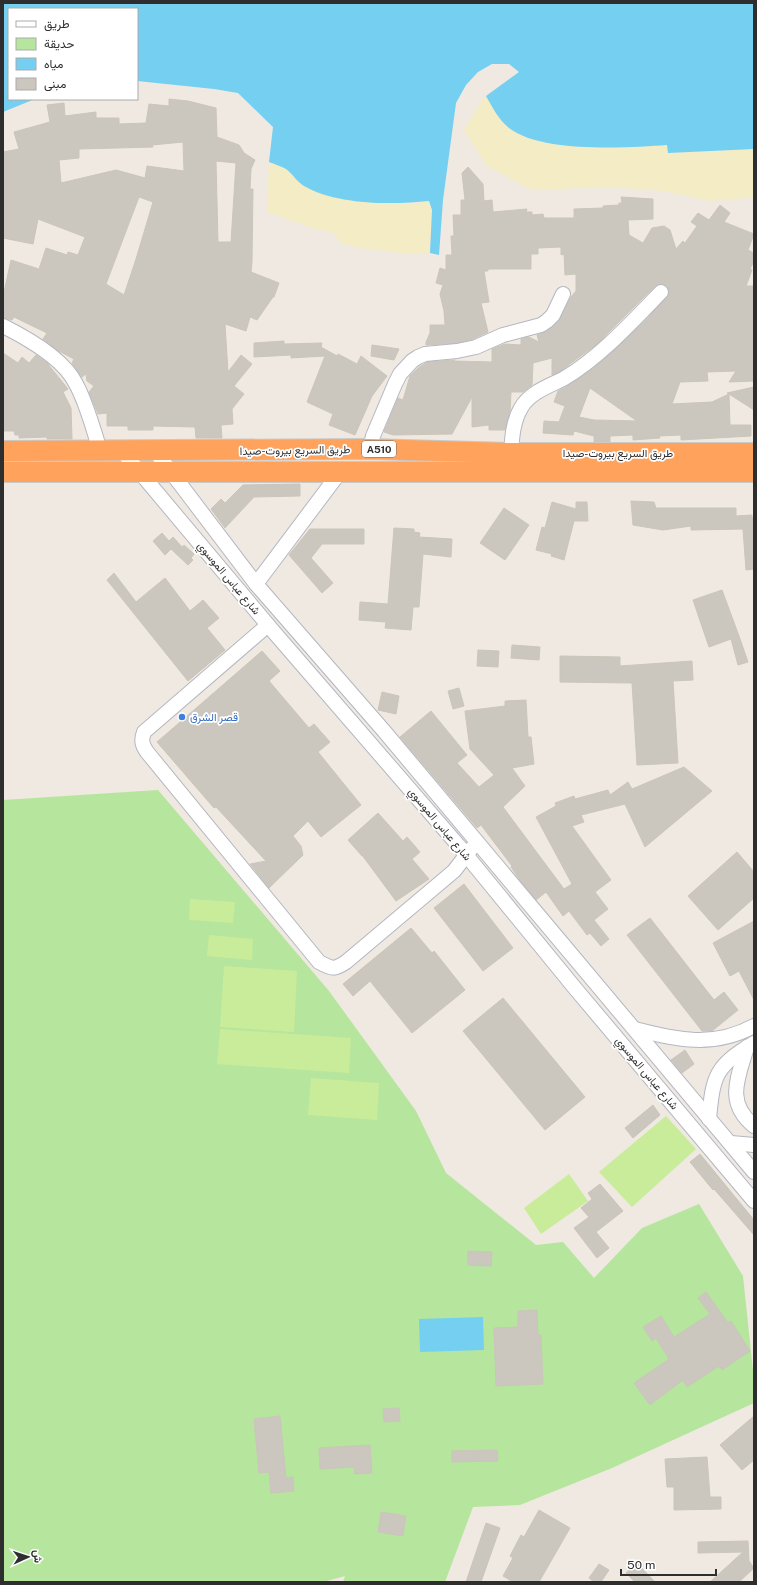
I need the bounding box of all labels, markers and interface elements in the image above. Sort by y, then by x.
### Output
legend [8,8,138,100]
text: طريق [44,17,70,32]
text: حديقة [44,37,74,51]
text: مياه [44,57,63,71]
text: مبنى [44,77,66,92]
road number: A510 [362,441,396,457]
street label: طريق السريع بيروت-صيدا [240,443,350,459]
street label: طريق السريع بيروت-صيدا [563,447,673,461]
street label: شارع عباس الموسوي [192,539,263,620]
place label: قصر الشرق [190,711,238,724]
marker: قصر الشرق [177,712,187,722]
street label: شارع عباس الموسوي [403,785,474,866]
street label: شارع عباس الموسوي [610,1034,681,1115]
north arrow [8,1537,48,1577]
text: ش [31,1550,44,1563]
scale bar [621,1551,716,1577]
text: 50 m [627,1558,655,1572]

